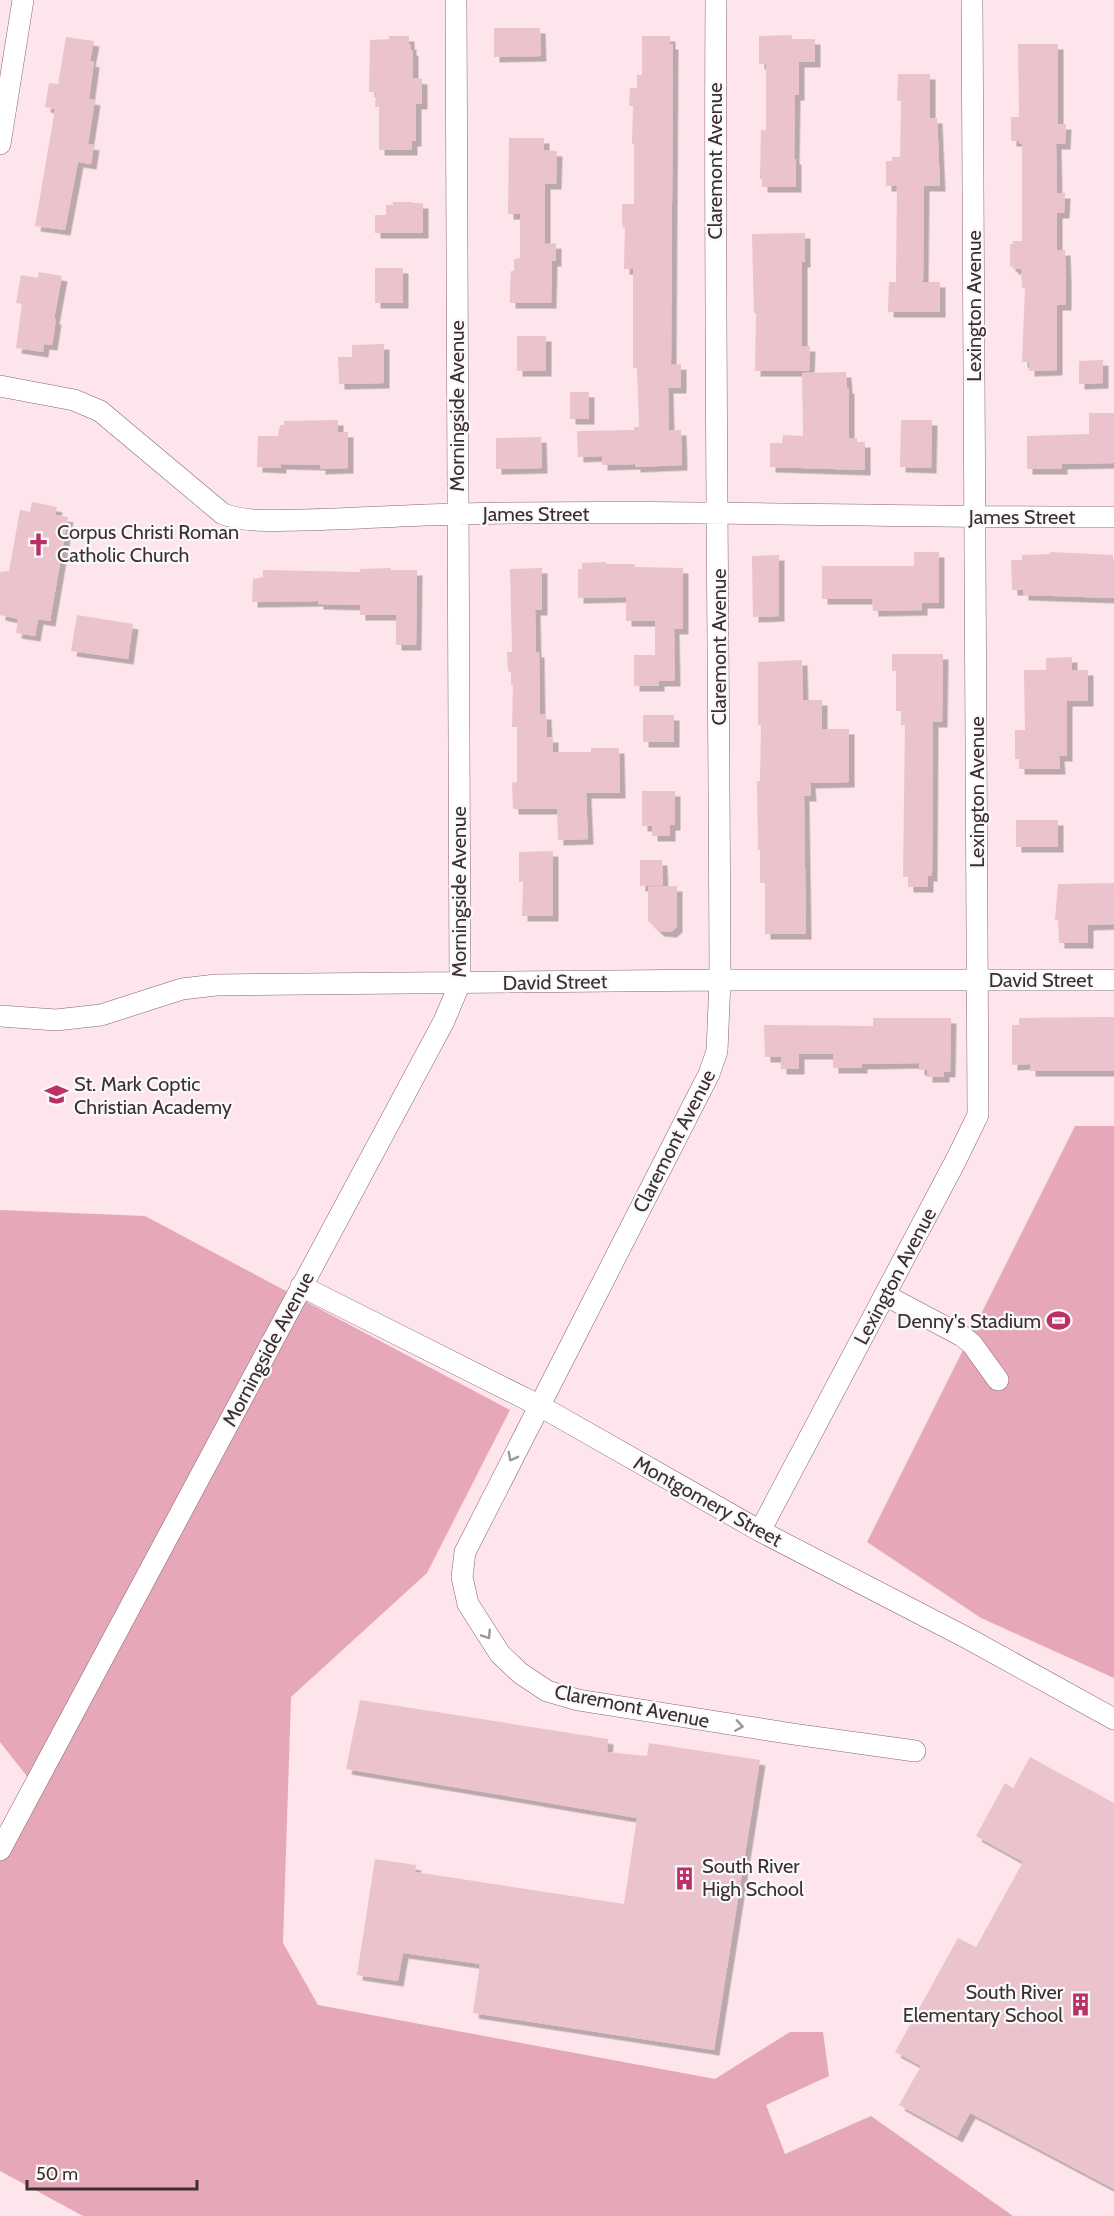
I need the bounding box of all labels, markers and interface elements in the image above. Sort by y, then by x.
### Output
street label: Claremont Avenue [703,82,727,240]
street label: Lexington Avenue [962,230,986,382]
street label: Morningside Avenue [445,320,469,492]
street label: James Street [482,502,589,526]
street label: James Street [968,505,1075,529]
place label: Corpus Christi Roman Catholic Church [57,520,239,567]
church icon: Corpus Christi Roman Catholic Church [26,531,52,557]
street label: Claremont Avenue [707,568,731,726]
street label: Lexington Avenue [965,716,989,868]
street label: Morningside Avenue [447,806,471,978]
street label: David Street [989,968,1094,992]
street label: David Street [502,969,608,995]
street label: Claremont Avenue [628,1066,720,1216]
place label: St. Mark Coptic Christian Academy [74,1072,232,1119]
school or university icon: St. Mark Coptic Christian Academy [43,1082,69,1108]
street label: Lexington Avenue [849,1203,941,1349]
street label: Morningside Avenue [217,1268,319,1430]
sports icon: Denny's Stadium [1046,1308,1072,1334]
place label: Denny's Stadium [897,1309,1041,1333]
street label: Montgomery Street [630,1450,787,1552]
one-way arrow [508,1451,519,1462]
one-way arrow [480,1628,491,1639]
street label: Claremont Avenue [553,1679,711,1733]
one-way arrow [735,1719,744,1731]
place label: South River High School [702,1854,804,1901]
building icon: South River High School [671,1865,697,1891]
place label: South River Elementary School [903,1980,1064,2027]
building icon: South River Elementary School [1068,1991,1094,2017]
scale bar [27,2153,196,2191]
text: 50 m [36,2163,78,2185]

